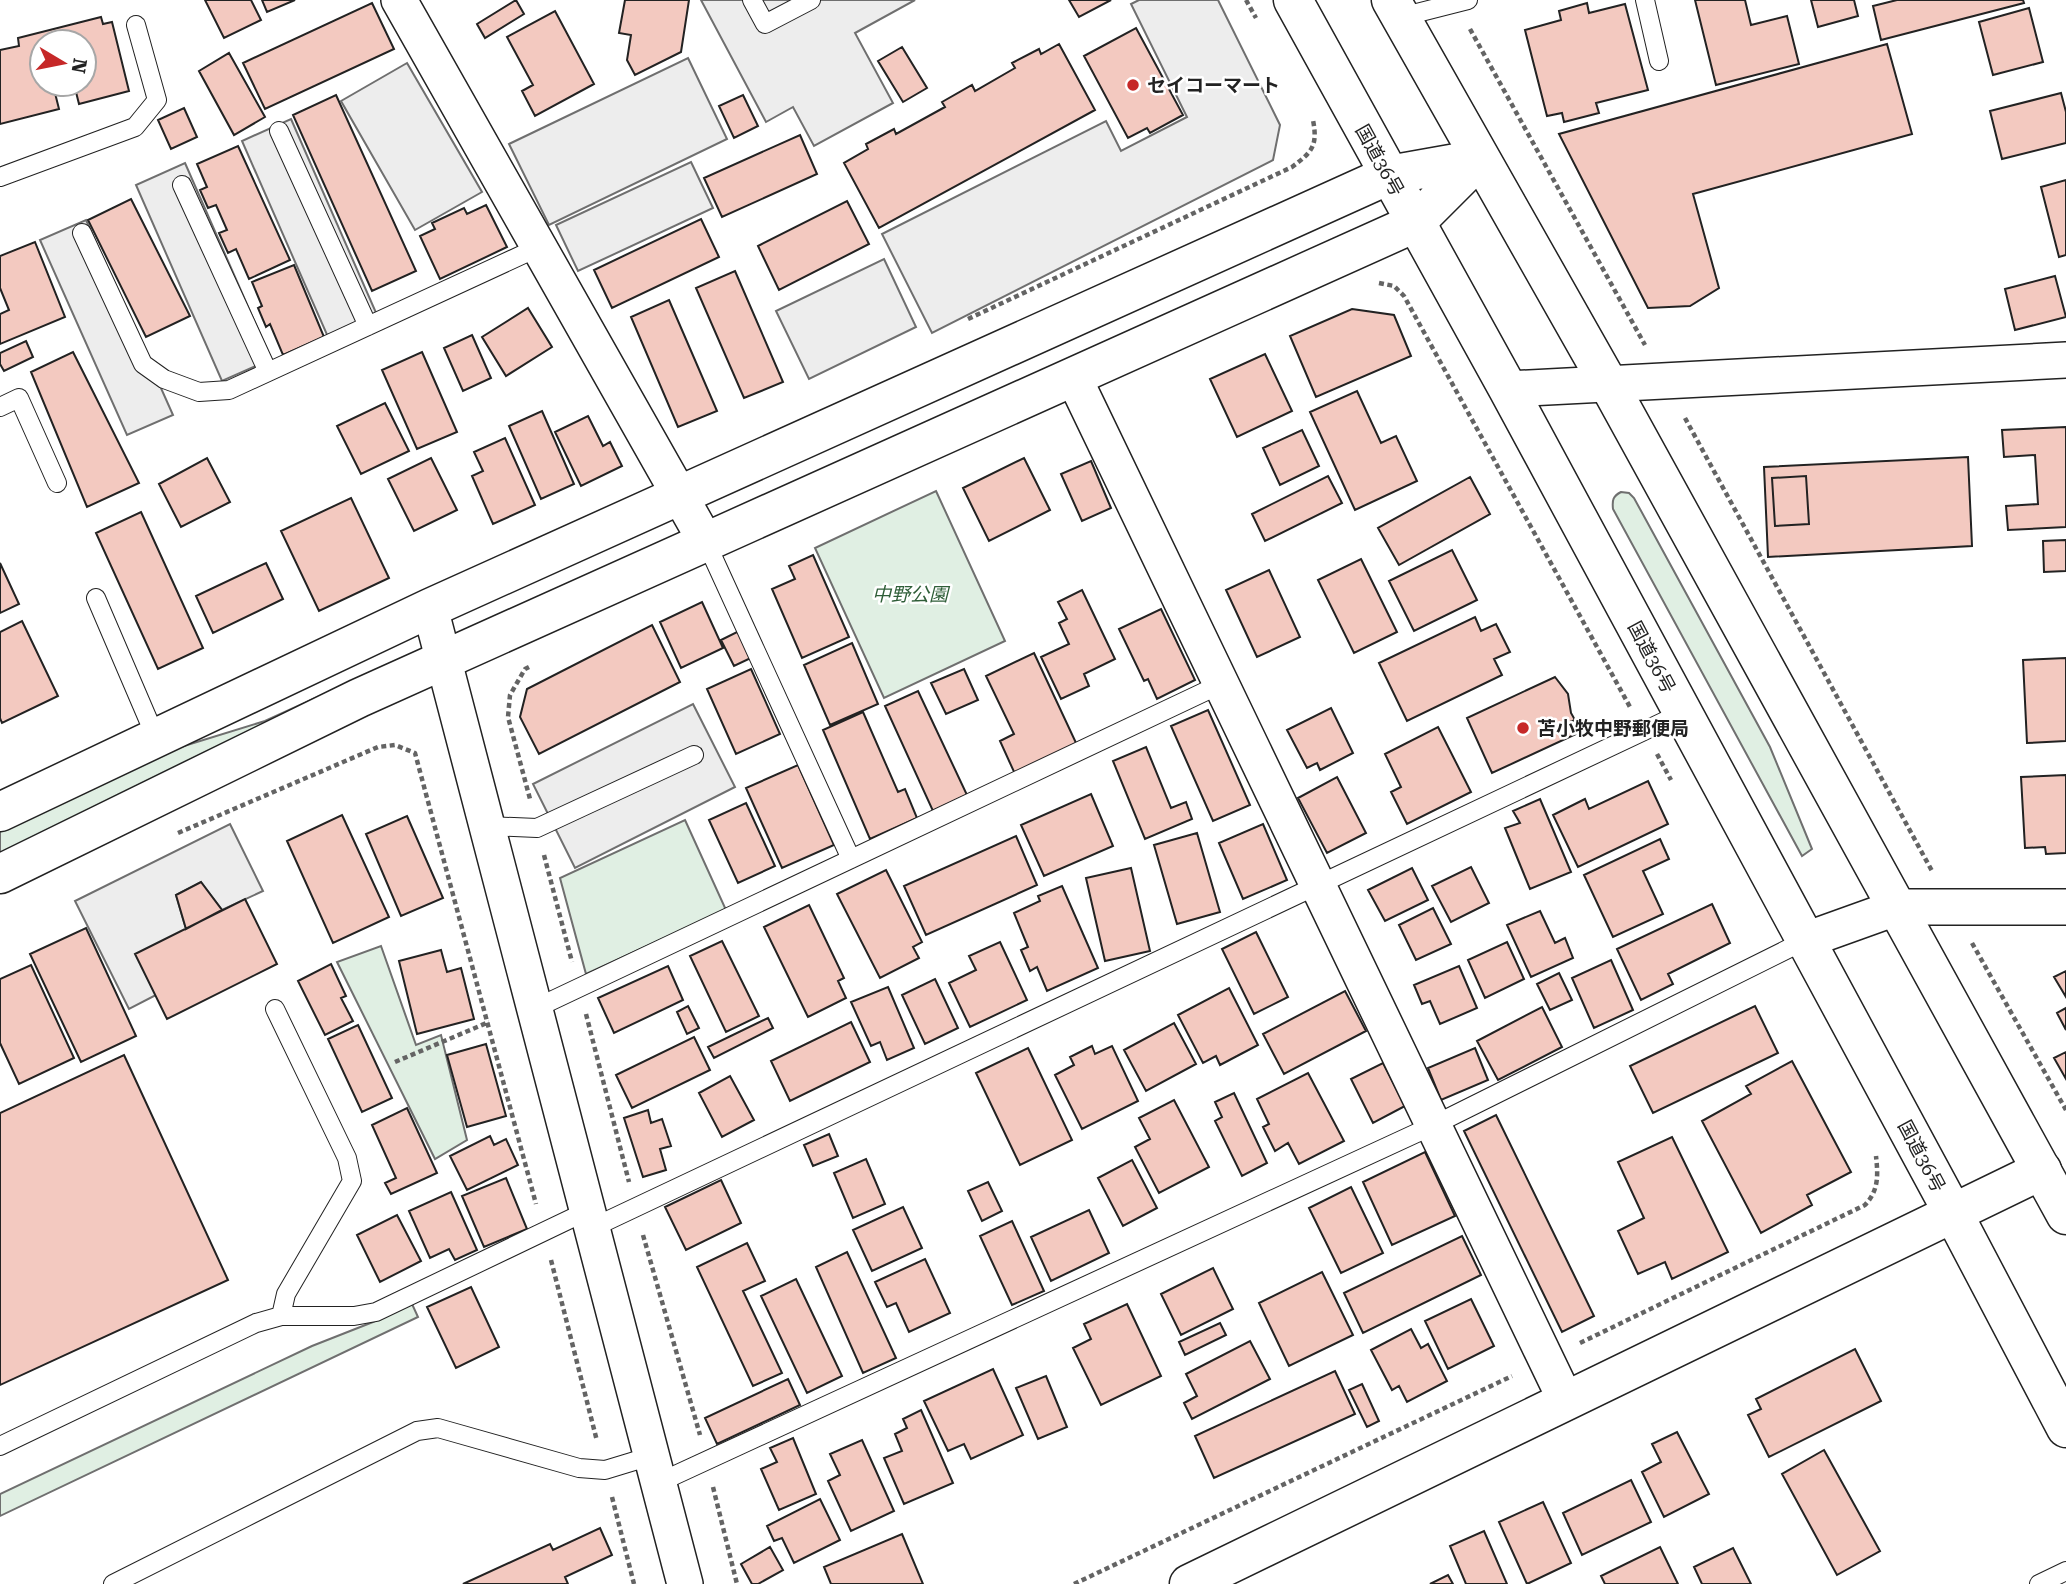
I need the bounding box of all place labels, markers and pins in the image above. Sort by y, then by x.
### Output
place label: セイコーマート [1147,74,1280,97]
marker: セイコーマート [1125,77,1141,93]
place label: 苫小牧中野郵便局 [1537,717,1689,740]
marker: 苫小牧中野郵便局 [1515,720,1531,736]

